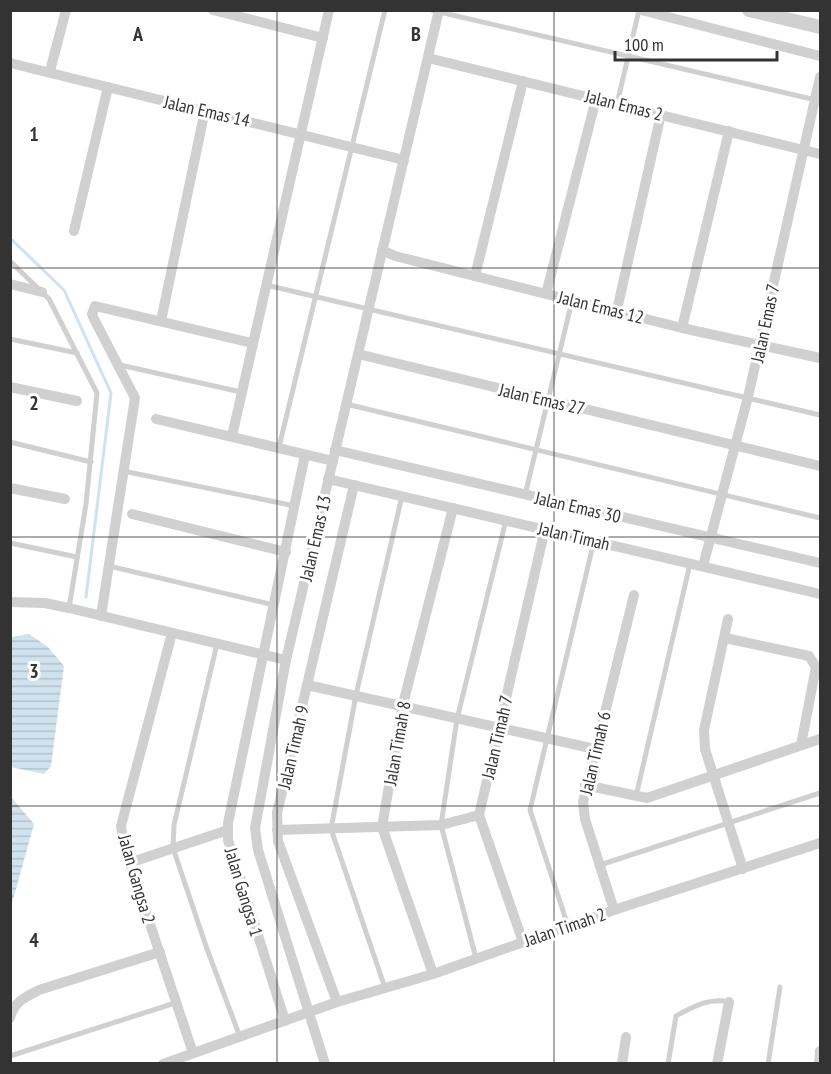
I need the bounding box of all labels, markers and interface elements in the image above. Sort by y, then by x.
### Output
text: A [132,21,144,47]
text: B [411,21,421,47]
scale bar [615,24,777,62]
text: 100 m [624,33,664,56]
street label: Jalan Emas 2 [582,84,665,126]
street label: Jalan Emas 14 [161,90,252,132]
text: 1 [29,121,39,147]
street label: Jalan Emas 7 [745,282,784,365]
street label: Jalan Emas 12 [555,285,646,329]
street label: Jalan Emas 27 [496,378,587,420]
text: 2 [29,390,39,416]
street label: Jalan Emas 30 [532,486,623,528]
street label: Jalan Emas 13 [294,493,336,584]
street label: Jalan Timah [535,516,612,555]
text: 3 [29,658,39,684]
street label: Jalan Timah 7 [476,693,518,782]
street label: Jalan Timah 8 [378,699,416,788]
street label: Jalan Timah 9 [272,703,314,792]
street label: Jalan Timah 6 [574,709,616,798]
street label: Jalan Gangsa 2 [113,831,161,926]
street label: Jalan Gangsa 1 [219,844,268,939]
street label: Jalan Timah 2 [520,902,609,952]
text: 4 [29,927,39,953]

